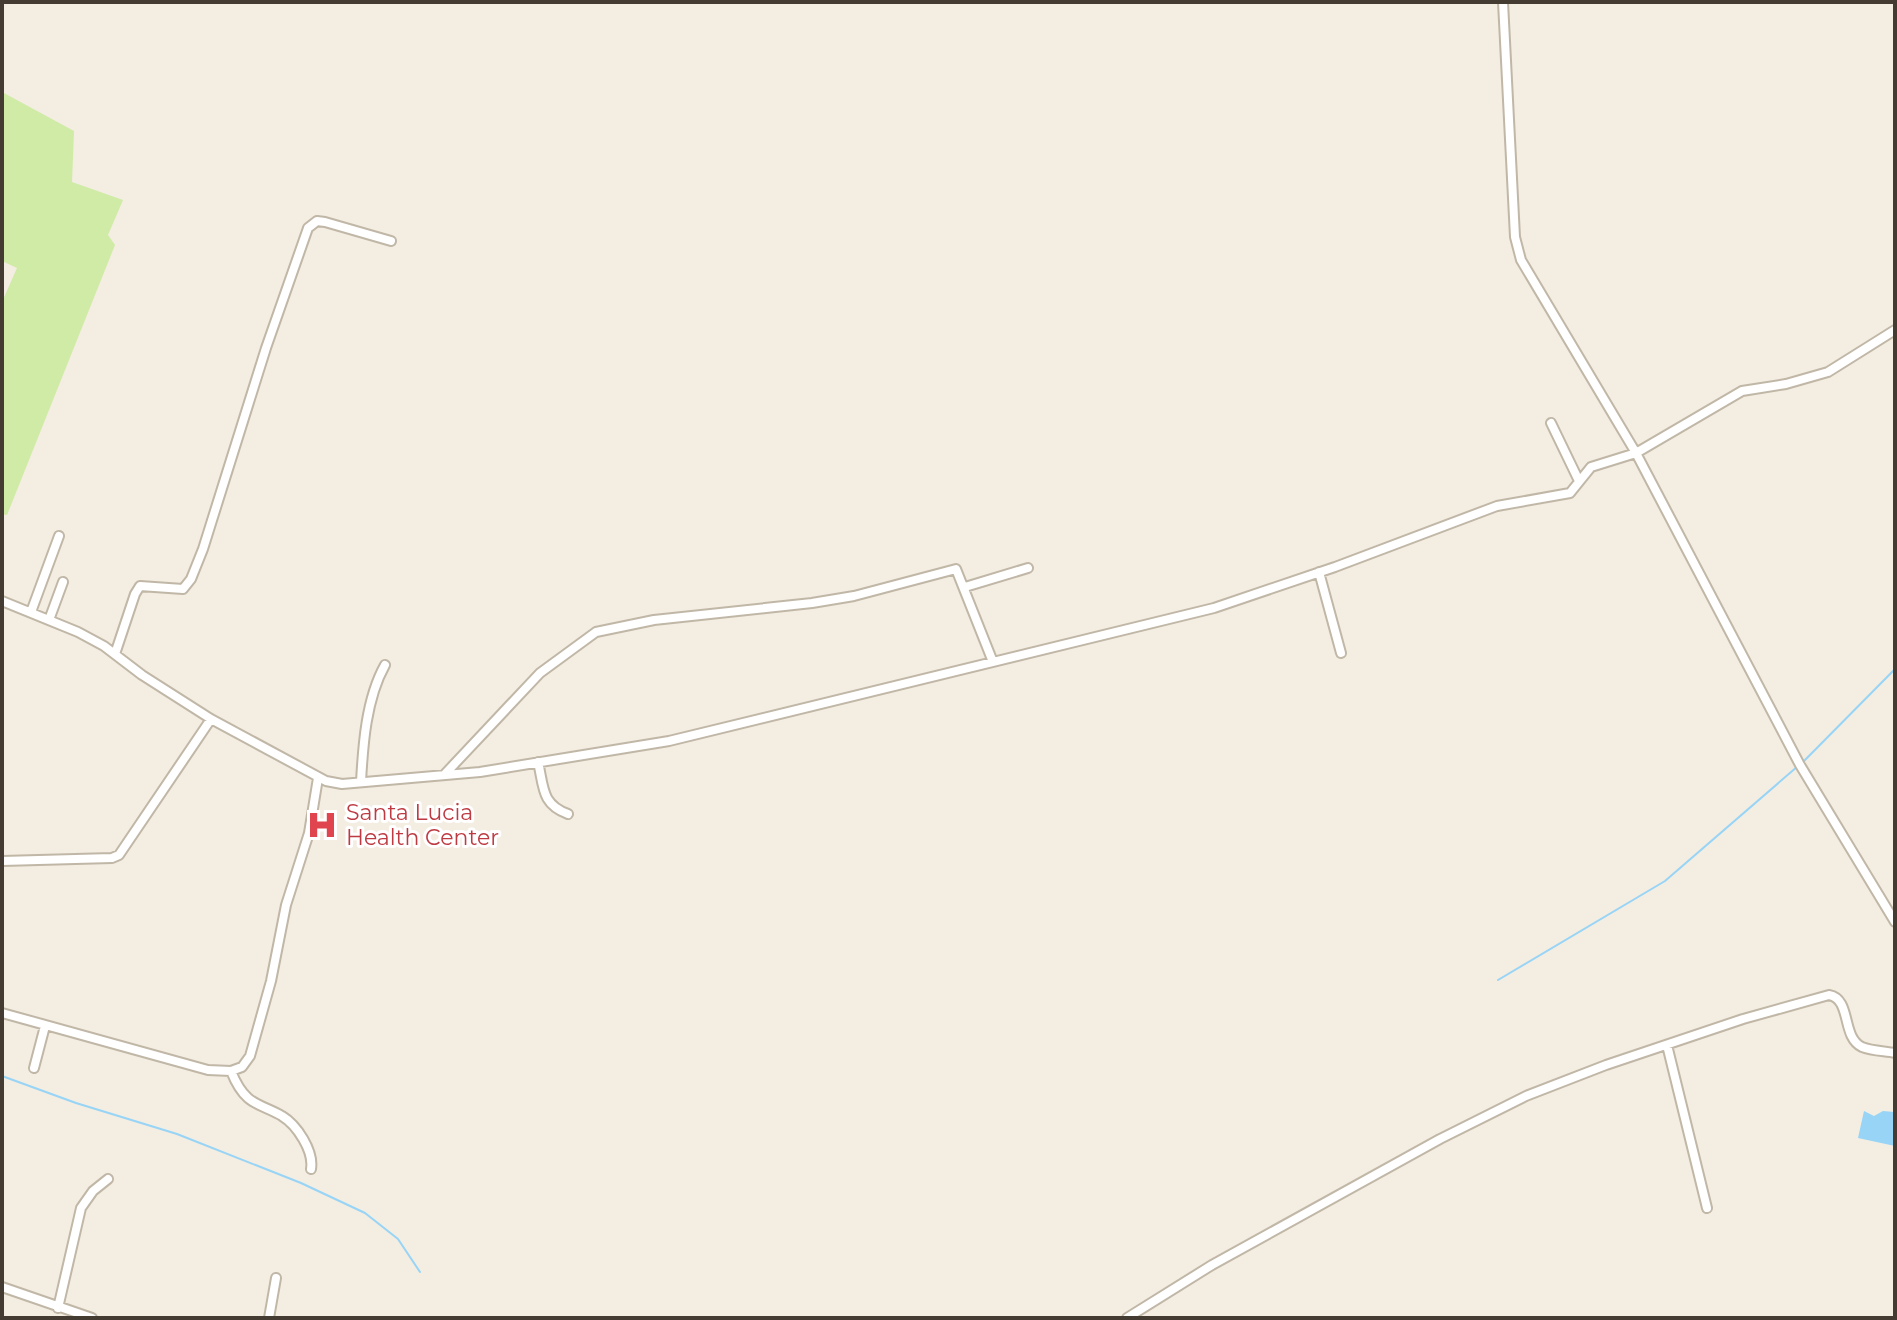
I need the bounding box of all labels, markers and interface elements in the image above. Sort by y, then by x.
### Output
place label: Santa Lucia Health Center [346,799,499,851]
hospital icon: Santa Lucia Health Center [305,808,339,842]

